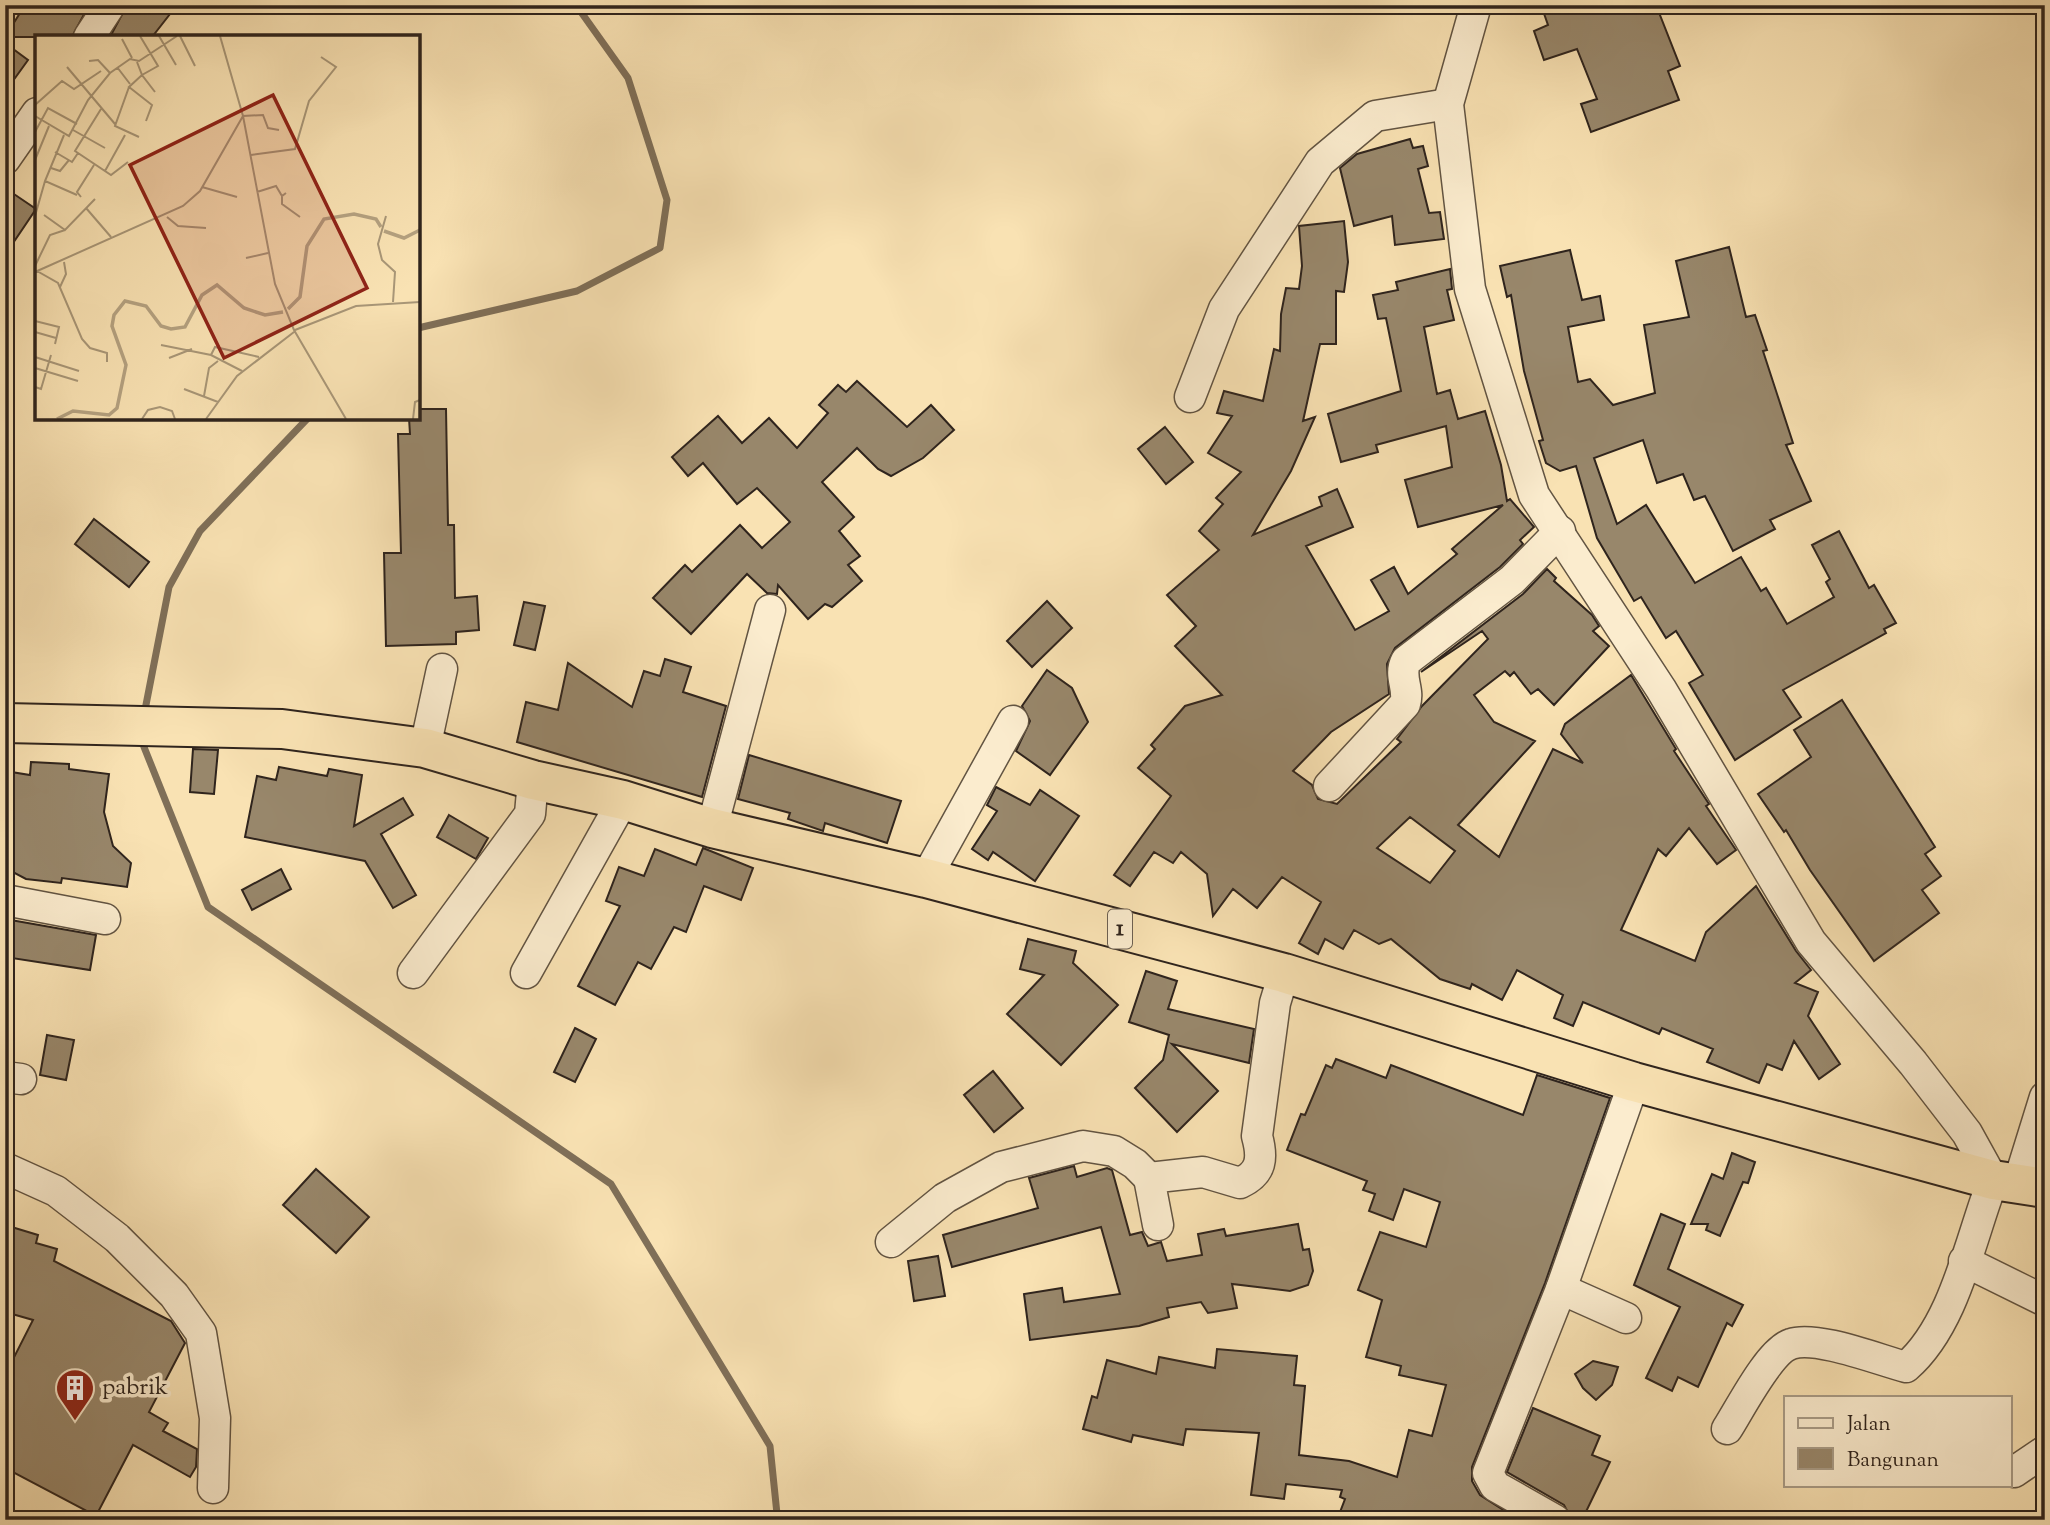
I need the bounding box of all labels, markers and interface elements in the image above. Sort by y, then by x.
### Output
inset map [35,35,420,420]
road number: 1 [1108,910,1132,948]
building icon: pabrik [54,1367,96,1422]
place label: pabrik [102,1371,168,1405]
legend [1784,1396,2011,1486]
text: Jalan [1846,1410,1891,1440]
text: Bangunan [1847,1446,1939,1476]

